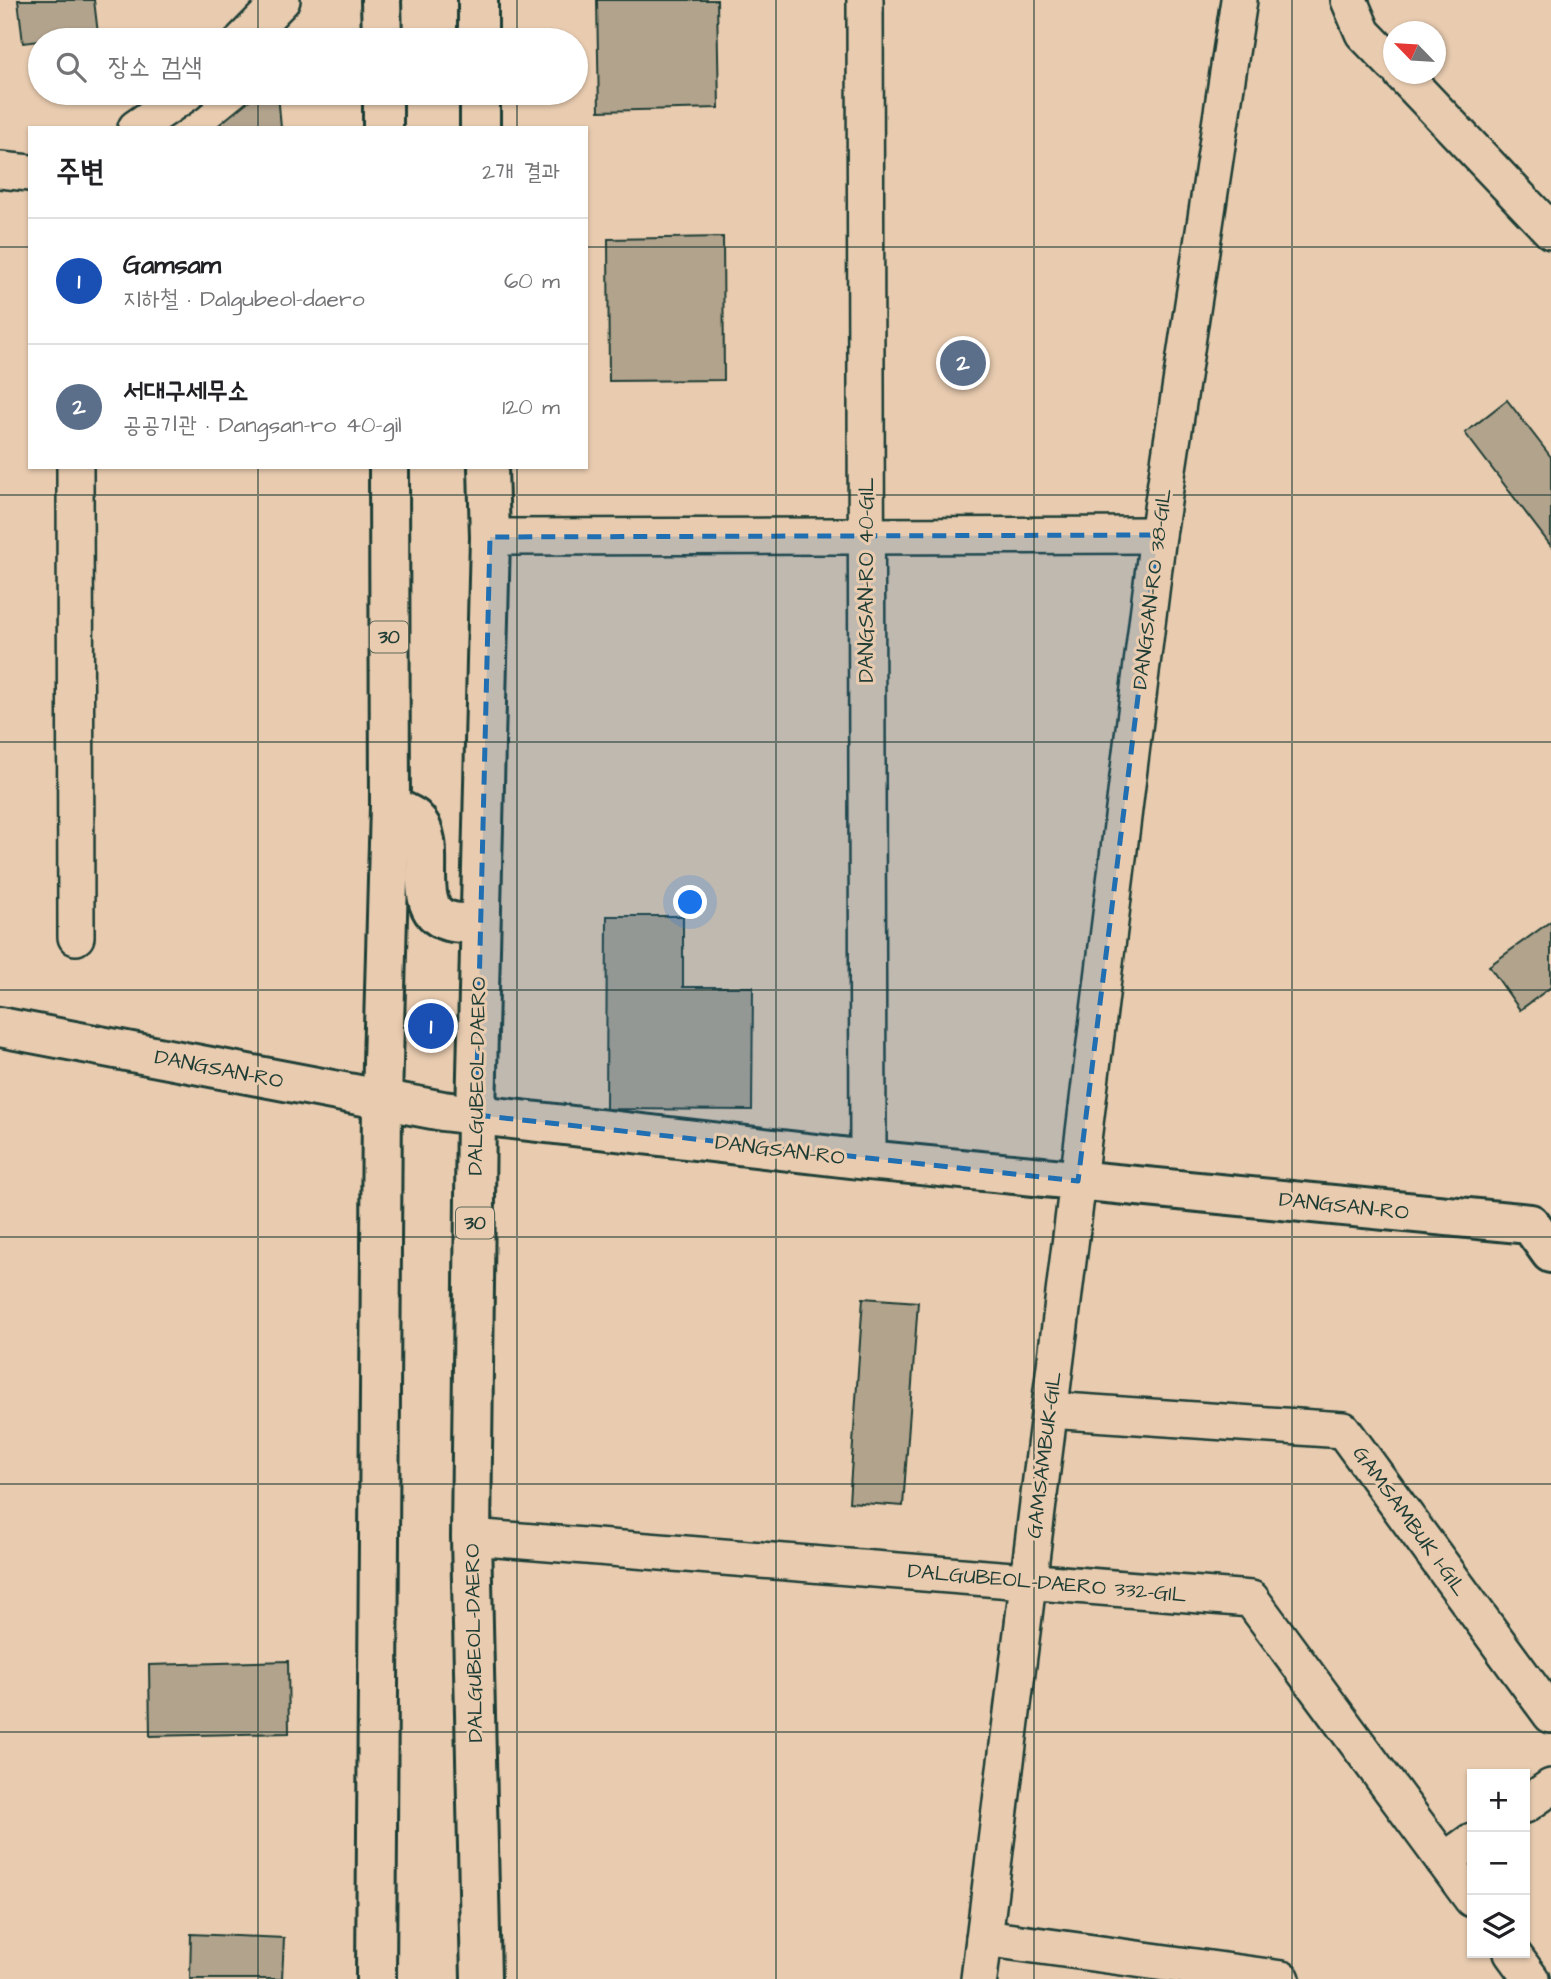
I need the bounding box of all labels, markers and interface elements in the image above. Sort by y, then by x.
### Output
north arrow [1383,21,1446,84]
search box [28,28,588,105]
icon: search [52,48,90,86]
text: 장소 검색 [108,49,202,85]
text: 주변 [56,151,104,193]
text: 2개 결과 [482,156,560,188]
text: Gamsam [123,247,221,283]
text: 1 [78,265,80,297]
text: 60 m [504,265,560,297]
text: 지하철 · Dalgubeol-daero [123,283,365,315]
pin: 2 [940,337,986,389]
text: 서대구세무소 [123,373,249,409]
text: 2 [72,391,86,423]
text: 120 m [502,391,560,423]
text: 공공기관 · Dangsan-ro 40-gil [123,409,402,441]
street label: DANGSAN-RO 40-GIL [852,477,881,683]
street label: DANGSAN-RO 38-GIL [1125,487,1179,691]
road number: 30 [370,622,408,652]
your location [673,885,707,919]
street label: DALGUBEOL-DAERO [461,976,493,1176]
pin: 1 [408,1000,454,1052]
street label: DANGSAN-RO [152,1042,286,1096]
street label: DANGSAN-RO [713,1128,847,1172]
street label: DANGSAN-RO [1278,1185,1410,1227]
road number: 30 [456,1208,494,1238]
street label: GAMSAMBUK-GIL [1019,1369,1069,1540]
street label: GAMSAMBUK 1-GIL [1346,1440,1475,1602]
street label: DALGUBEOL-DAERO [458,1543,490,1743]
street label: DALGUBEOL-DAERO 332-GIL [906,1556,1188,1610]
map controls [1467,1769,1530,1958]
button: + [1467,1769,1530,1832]
button: − [1467,1832,1530,1895]
button: layers [1467,1895,1530,1958]

